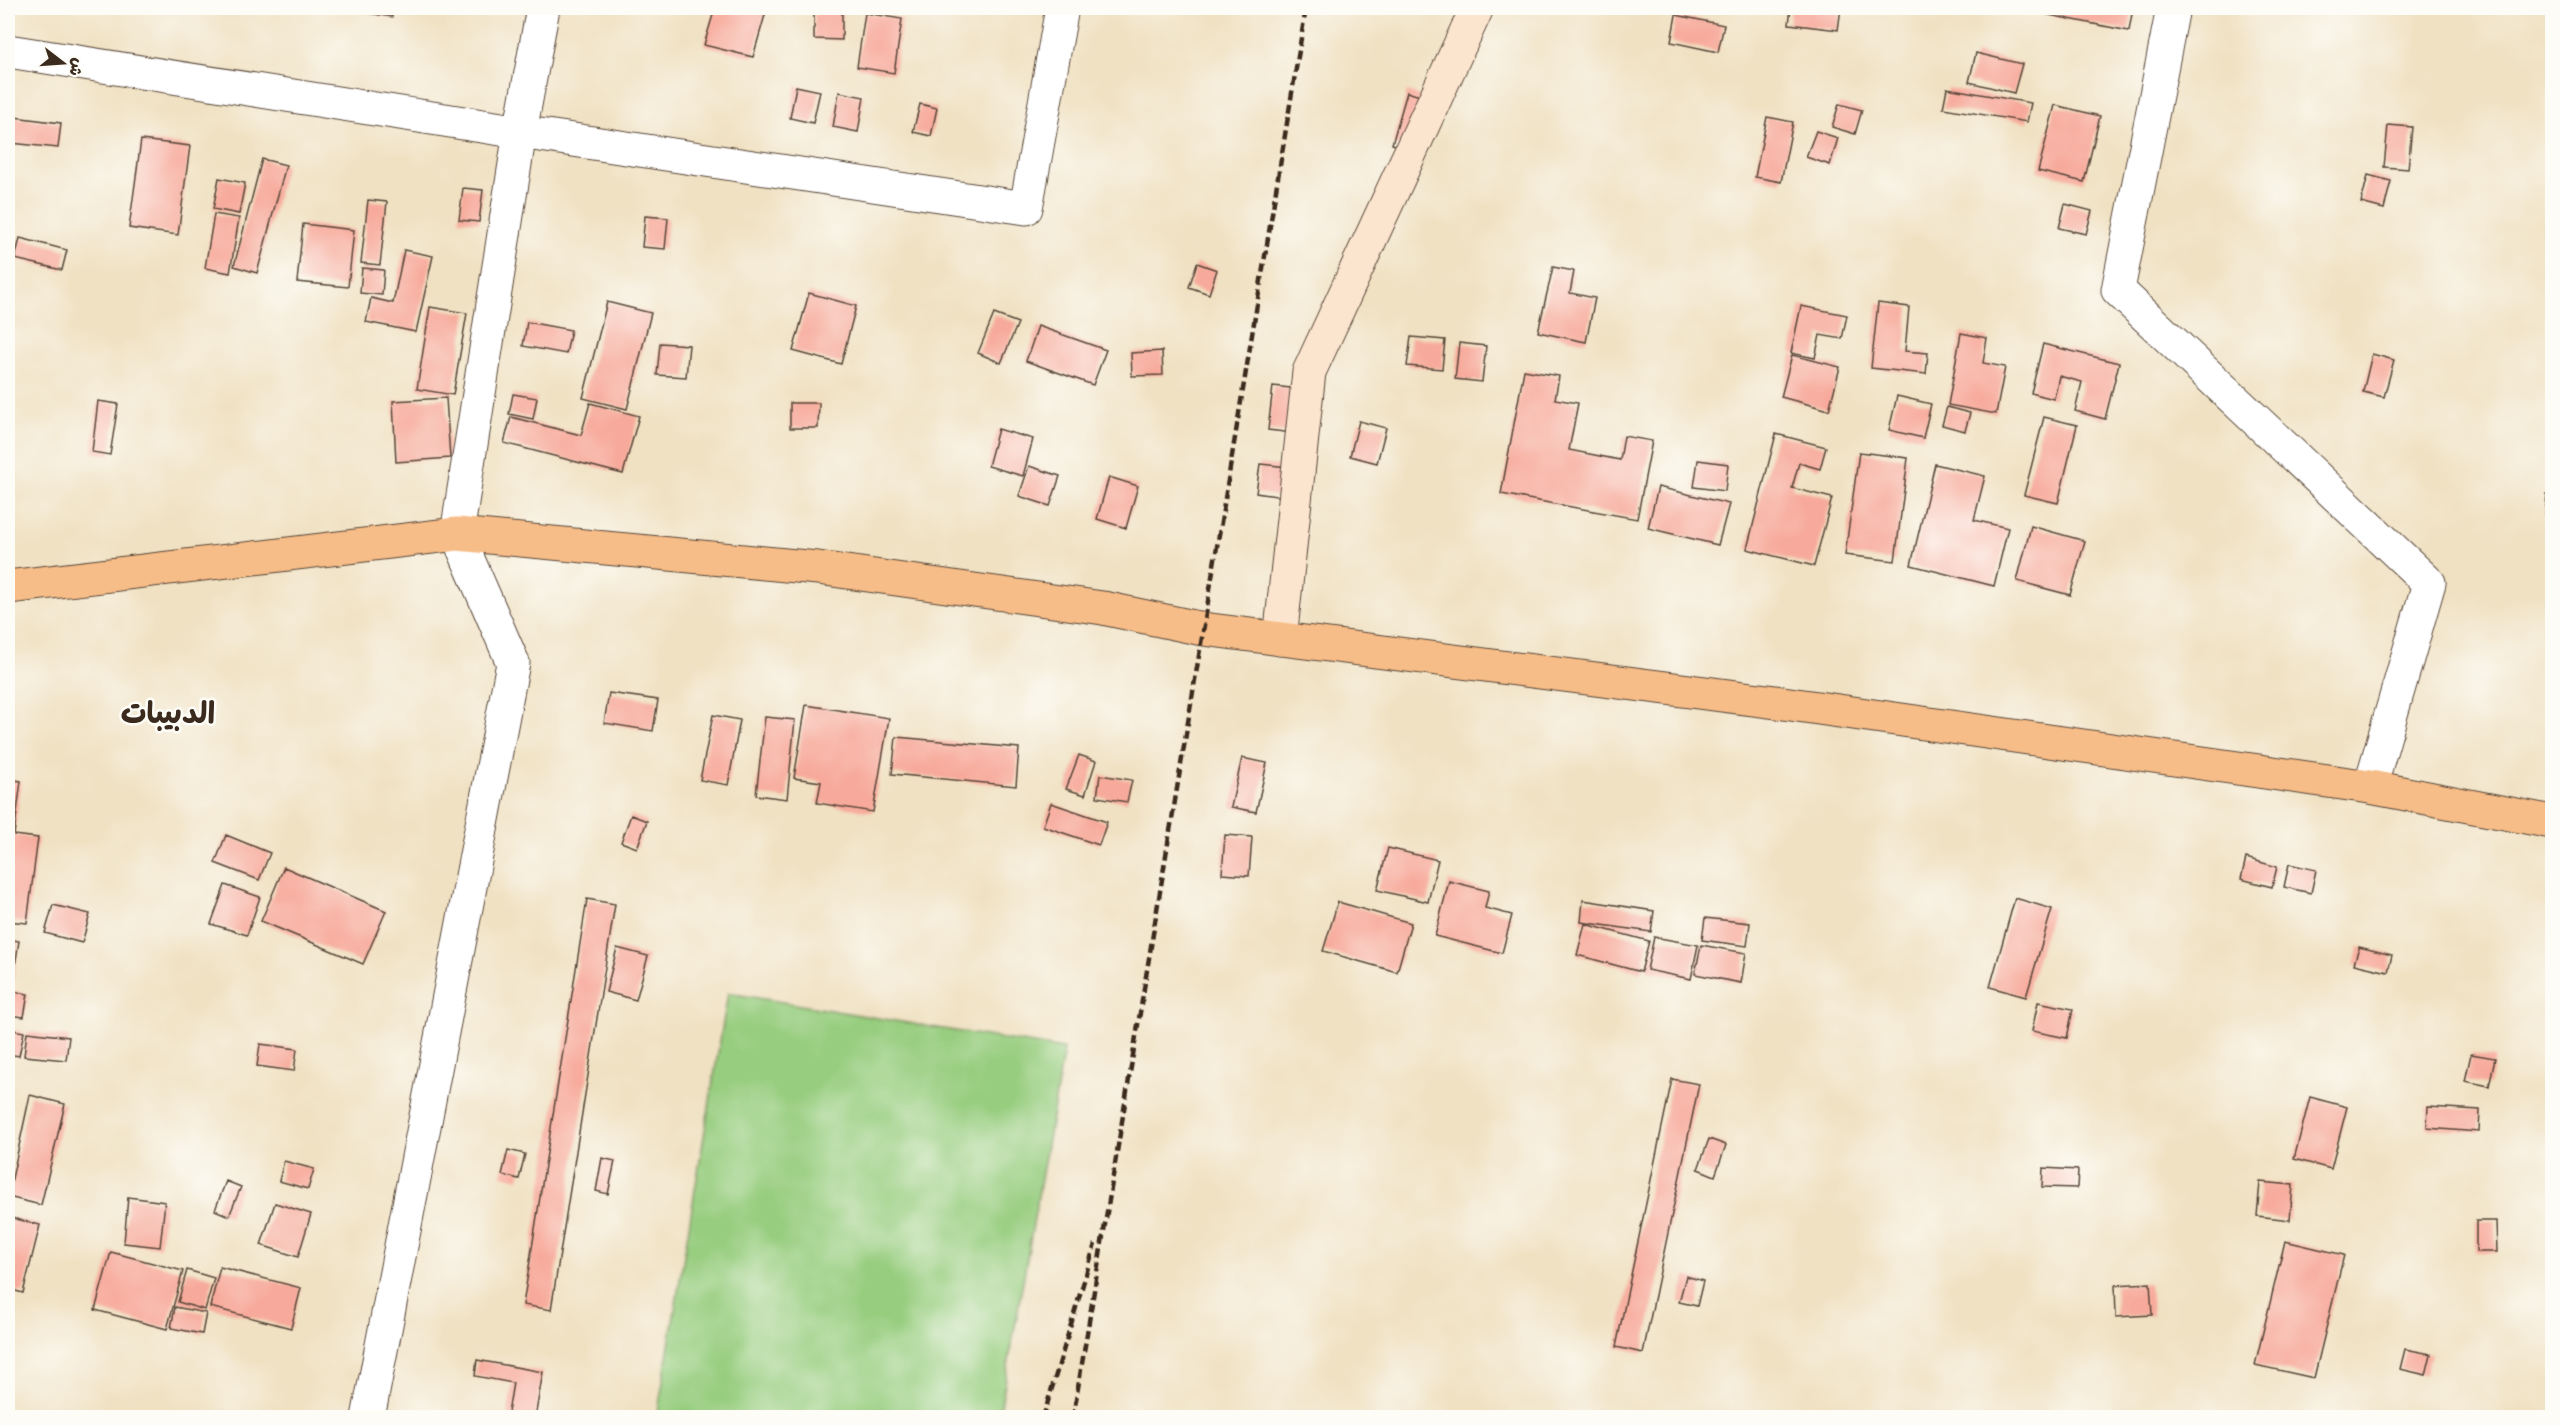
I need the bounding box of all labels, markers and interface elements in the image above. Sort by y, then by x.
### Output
north arrow [33,33,93,93]
text: ش [64,56,89,78]
district label: الدبيبات [121,695,215,732]

